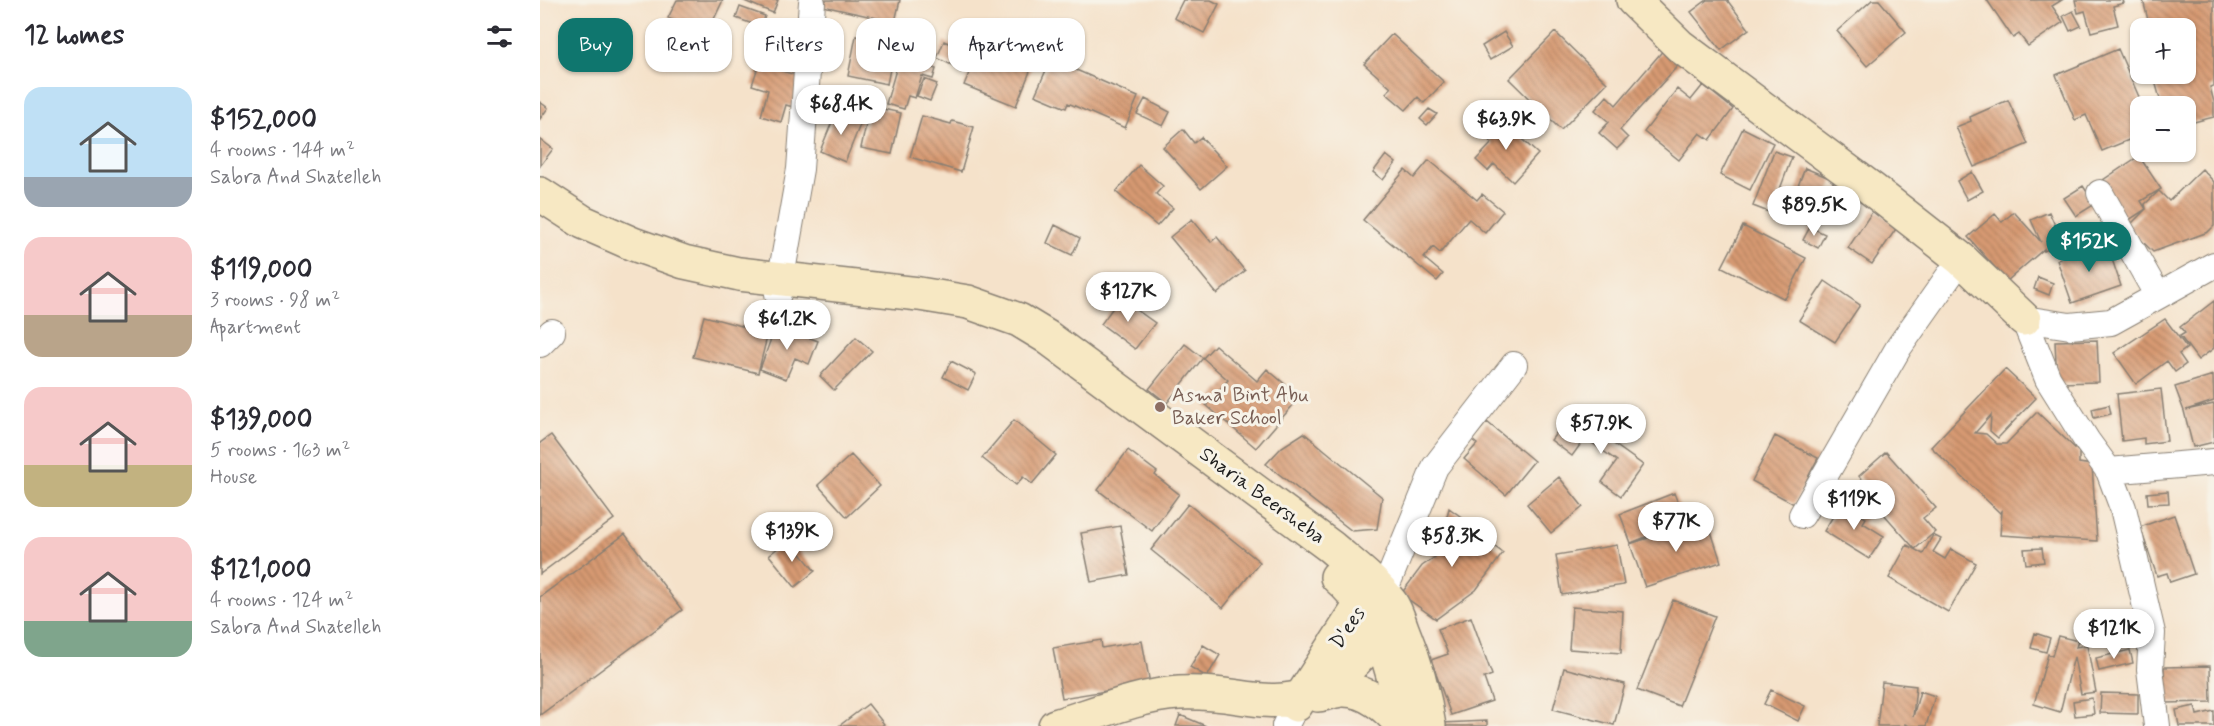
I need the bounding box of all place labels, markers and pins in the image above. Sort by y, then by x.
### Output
pin: $68.4K [792,85,890,136]
pin: $63.9K [1457,100,1555,151]
pin: $89.5K [1765,186,1863,237]
pin: $152K [2047,222,2131,273]
pin: $127K [1086,272,1170,323]
pin: $61.2K [738,300,836,351]
place label: Asma' Bint Abu Baker School [1172,382,1309,432]
marker: Asma' Bint Abu Baker School [1153,400,1167,414]
pin: $57.9K [1552,404,1650,455]
pin: $119K [1812,480,1896,531]
pin: $77K [1640,502,1712,553]
pin: $139K [750,512,834,563]
pin: $58.3K [1403,517,1501,568]
pin: $121K [2072,609,2156,660]

